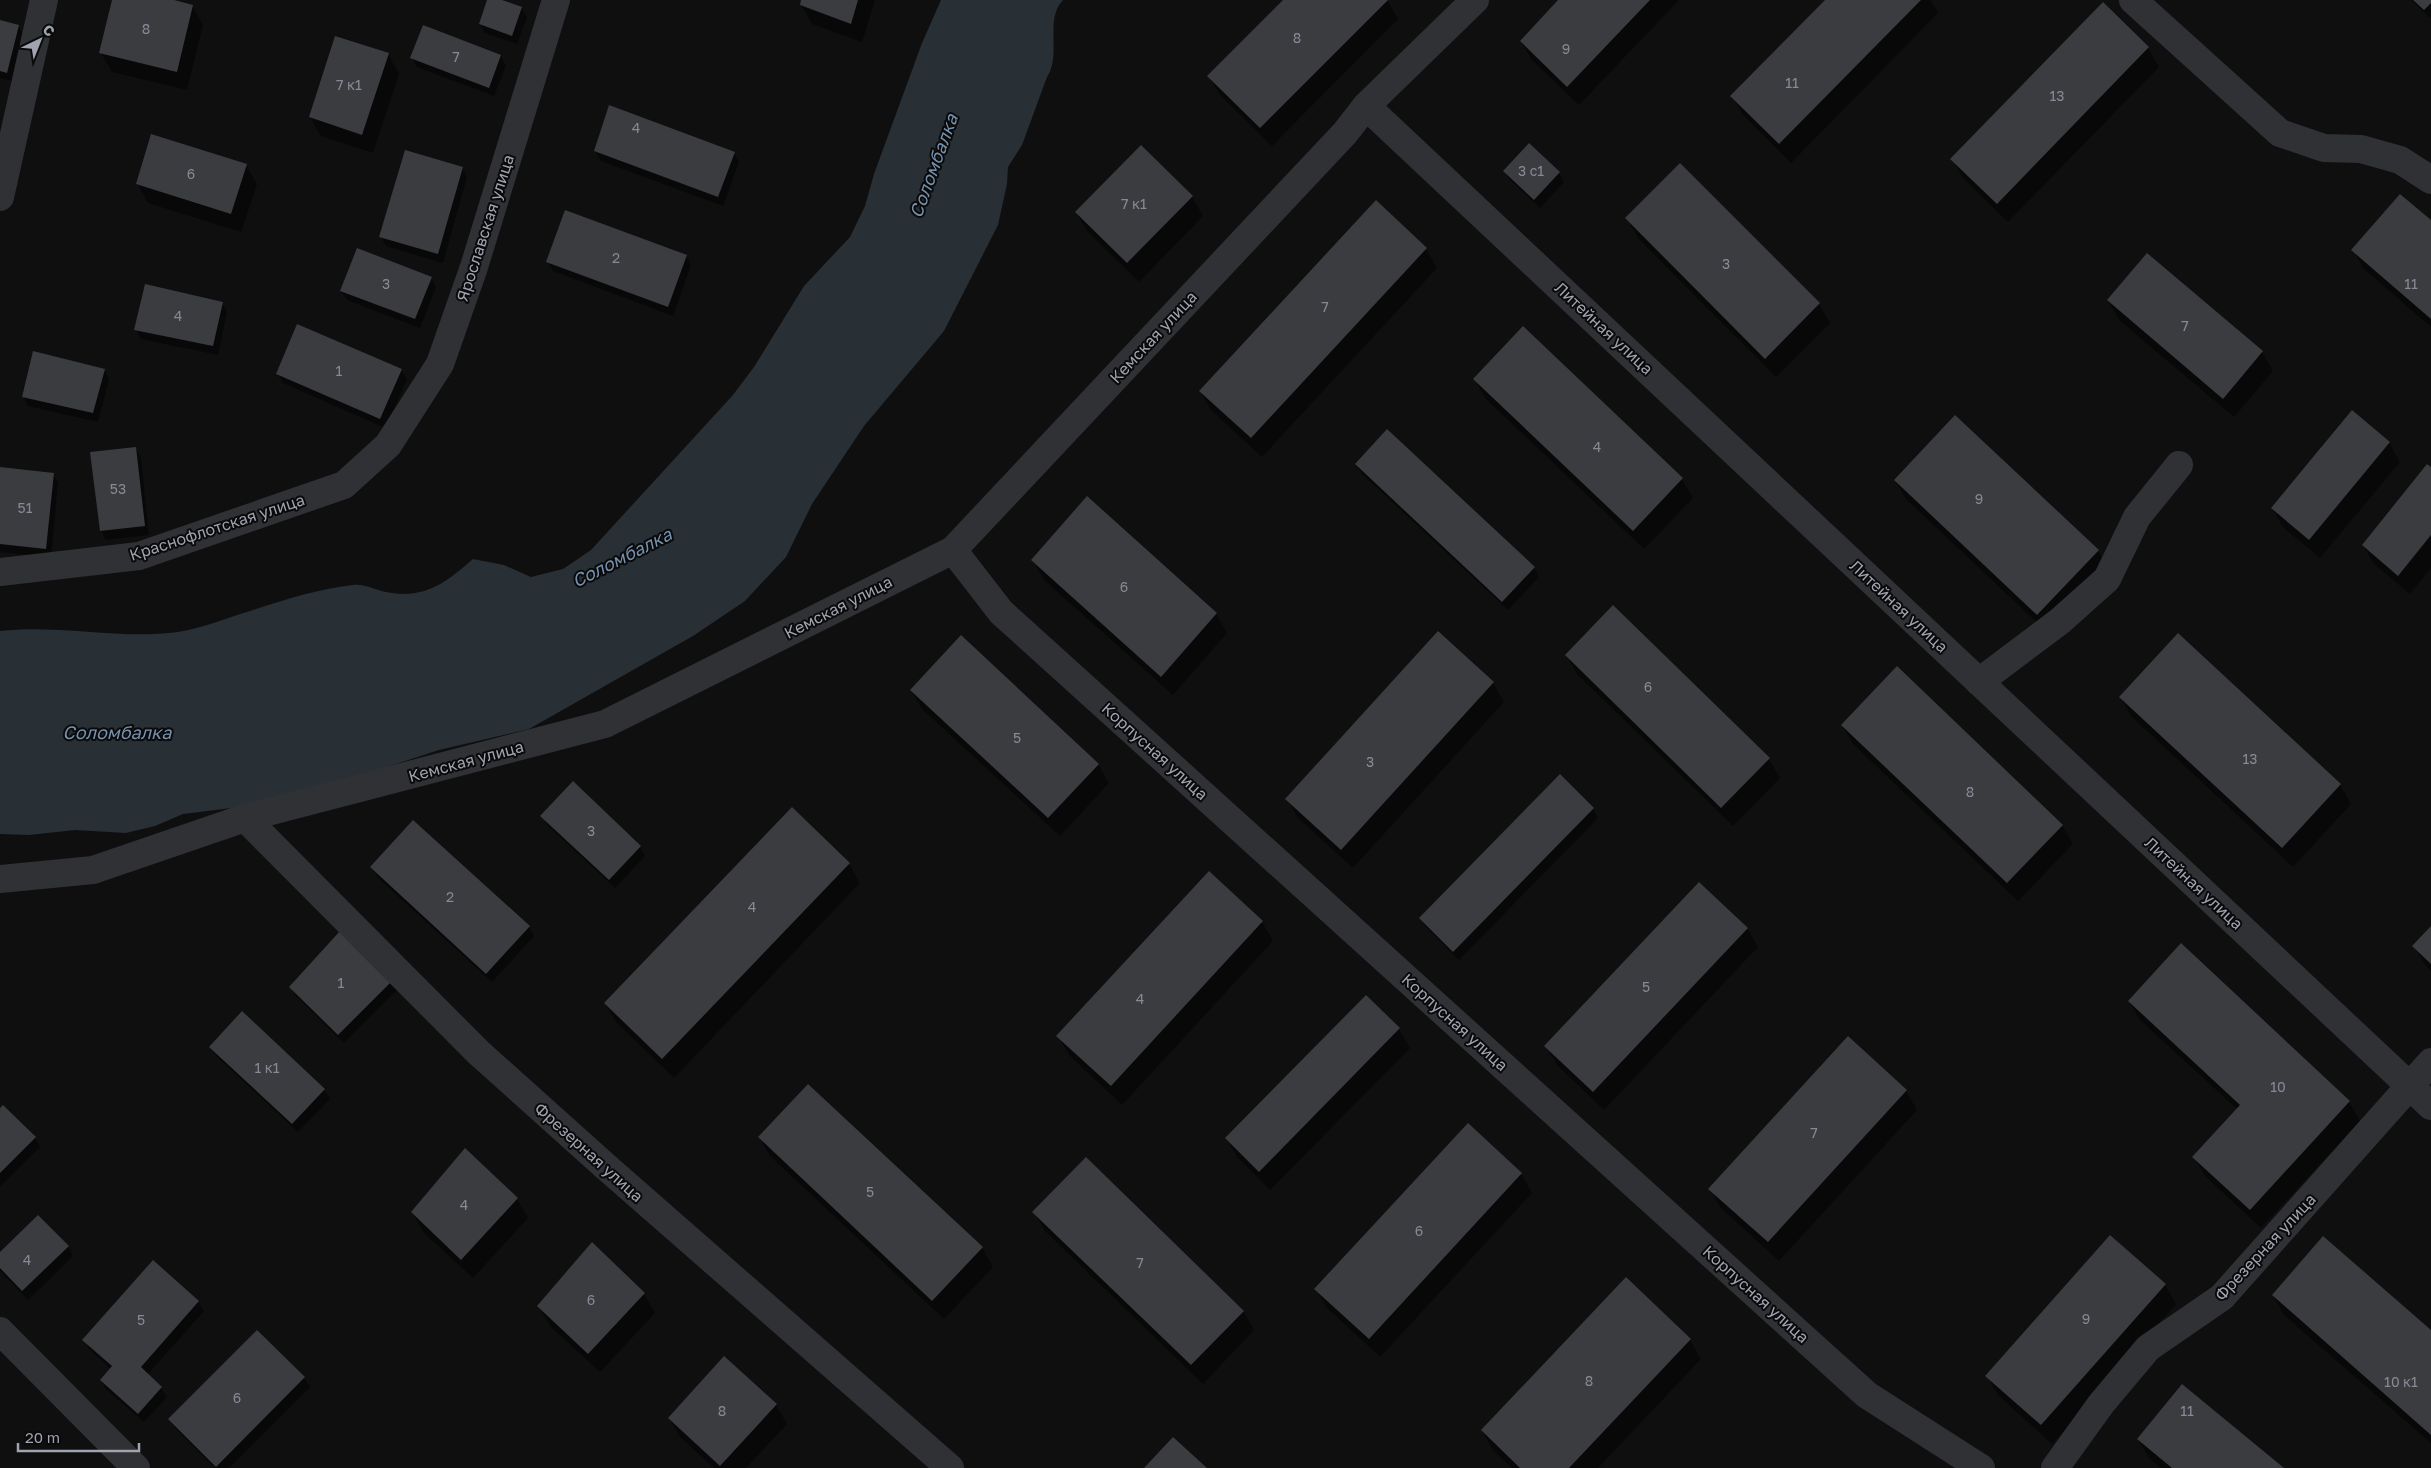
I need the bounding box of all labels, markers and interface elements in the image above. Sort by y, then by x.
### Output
north arrow [15,15,65,65]
house number: 8 [142,20,150,37]
text: С [40,21,59,40]
house number: 8 [1293,29,1301,46]
house number: 9 [1562,40,1570,57]
house number: 7 [452,48,460,65]
house number: 11 [1785,74,1799,91]
house number: 7 к1 [336,76,362,93]
house number: 13 [2050,87,2064,104]
water label: Соломбалка [904,110,962,221]
house number: 4 [632,119,640,136]
street label: Ярославская улица [452,152,518,304]
house number: 3 с1 [1518,162,1544,179]
house number: 6 [187,165,195,182]
house number: 7 к1 [1121,195,1147,212]
house number: 2 [612,249,620,266]
house number: 3 [1722,255,1730,272]
house number: 3 [382,275,390,292]
house number: 11 [2404,275,2418,292]
street label: Литейная улица [1551,277,1657,379]
street label: Кемская улица [1105,287,1201,387]
house number: 7 [1321,298,1329,315]
house number: 4 [174,307,182,324]
house number: 7 [2181,317,2189,334]
house number: 1 [336,362,343,379]
house number: 4 [1593,438,1601,455]
house number: 53 [110,480,126,497]
street label: Краснофлотская улица [127,489,307,565]
house number: 9 [1975,490,1983,507]
house number: 51 [18,499,33,516]
water label: Соломбалка [568,522,676,592]
street label: Литейная улица [1846,555,1952,657]
street label: Кемская улица [781,571,895,643]
house number: 6 [1120,578,1128,595]
house number: 6 [1644,678,1652,695]
street label: Корпусная улица [1098,698,1212,804]
water label: Соломбалка [63,721,172,743]
house number: 5 [1013,729,1021,746]
street label: Кемская улица [406,736,526,786]
house number: 13 [2243,750,2257,767]
house number: 3 [1366,753,1374,770]
house number: 8 [1966,783,1974,800]
house number: 3 [587,822,595,839]
street label: Литейная улица [2141,832,2247,934]
house number: 2 [446,888,454,905]
house number: 4 [748,898,756,915]
street label: Корпусная улица [1398,969,1512,1075]
house number: 1 [338,974,345,991]
house number: 5 [1642,978,1650,995]
house number: 4 [1136,990,1144,1007]
house number: 1 к1 [254,1059,280,1076]
house number: 10 [2270,1078,2286,1095]
street label: Фрезерная улица [531,1098,647,1206]
house number: 7 [1810,1124,1818,1141]
house number: 5 [866,1183,874,1200]
street label: Фрезерная улица [2210,1189,2320,1305]
house number: 4 [460,1196,468,1213]
house number: 6 [1415,1222,1423,1239]
street label: Корпусная улица [1699,1241,1813,1347]
house number: 4 [23,1251,31,1268]
house number: 7 [1136,1254,1144,1271]
house number: 6 [587,1291,595,1308]
house number: 9 [2082,1310,2090,1327]
house number: 5 [137,1311,145,1328]
house number: 8 [1585,1372,1593,1389]
house number: 10 к1 [2384,1373,2418,1390]
house number: 6 [233,1389,241,1406]
house number: 8 [718,1402,726,1419]
house number: 11 [2180,1402,2194,1419]
scale bar [18,1420,139,1452]
text: 20 m [25,1428,60,1446]

